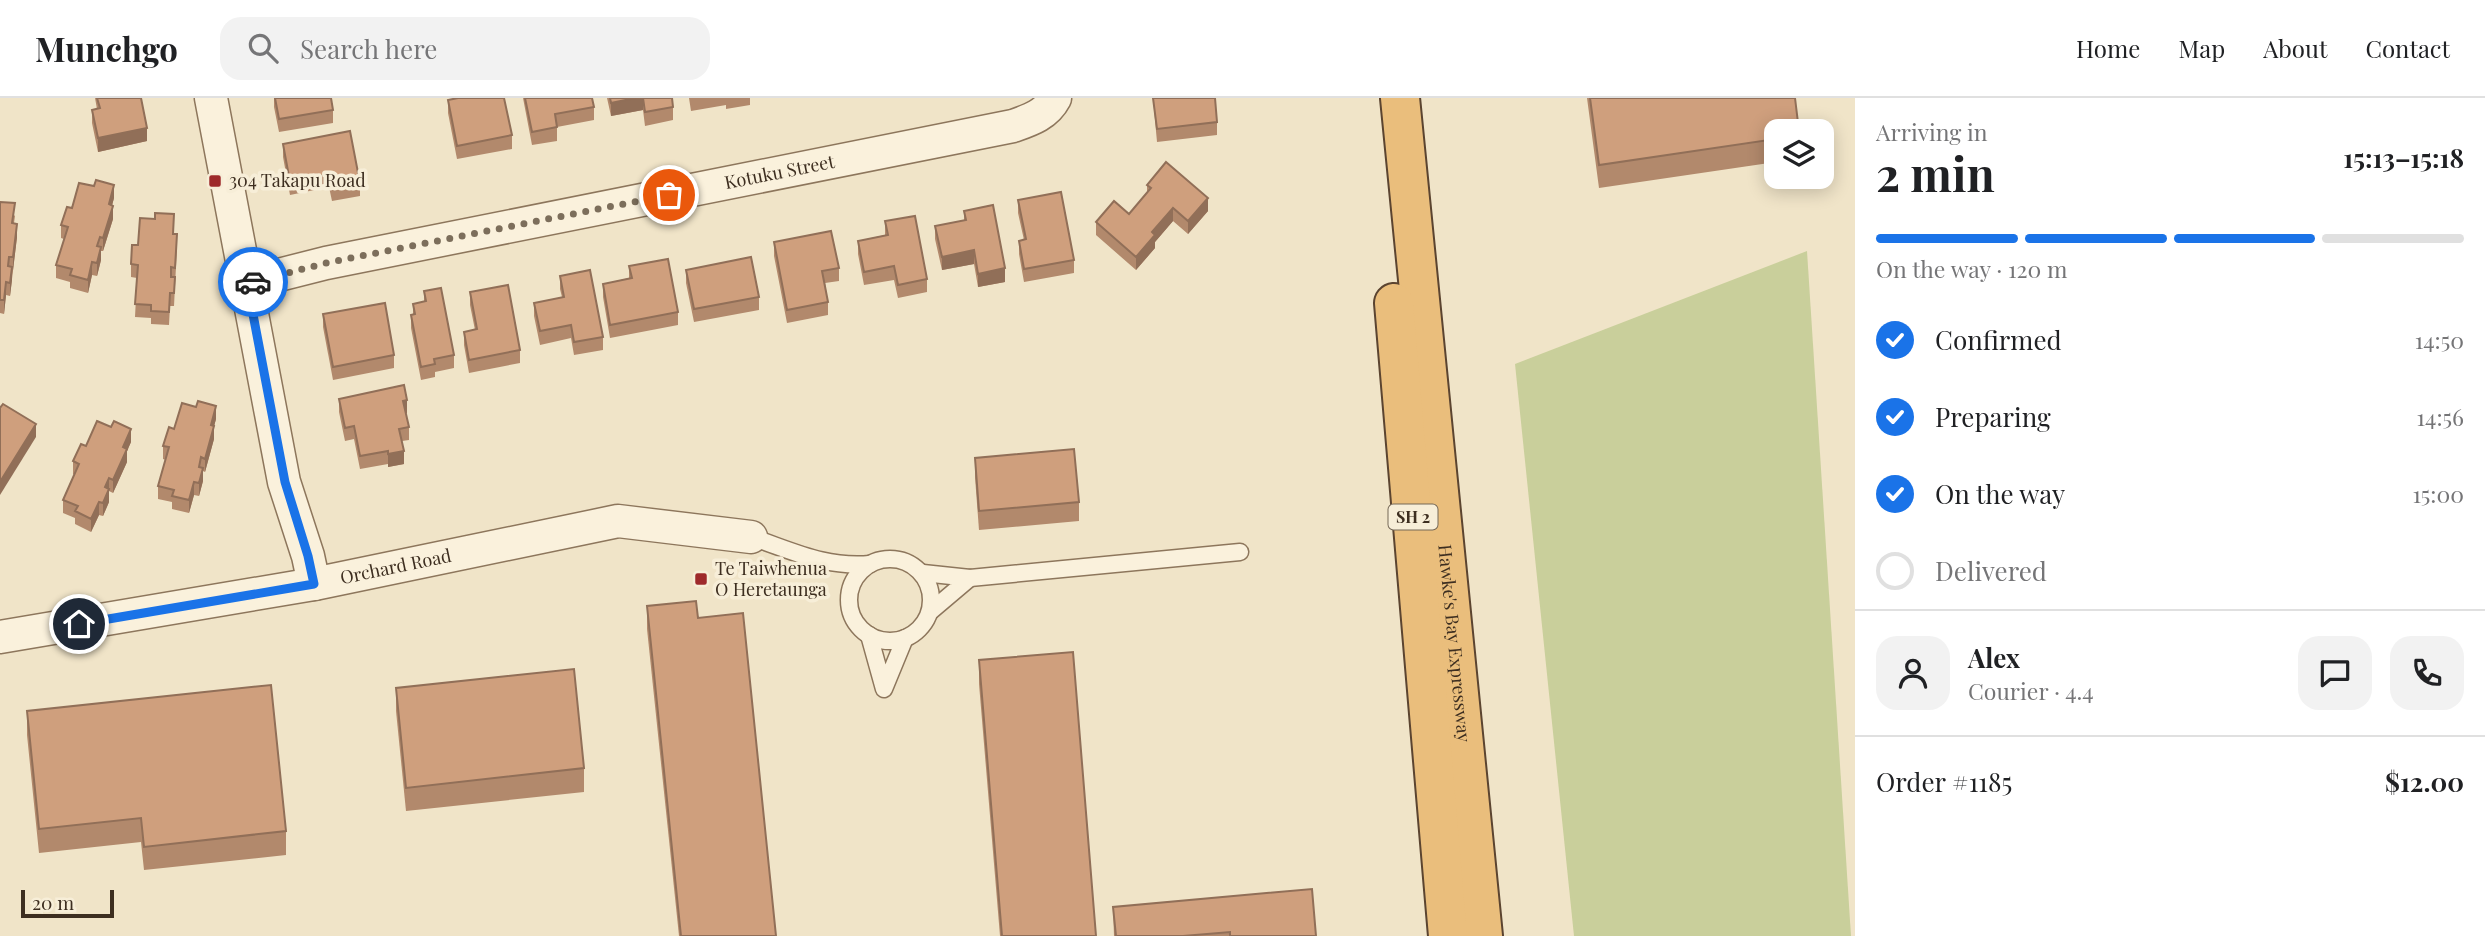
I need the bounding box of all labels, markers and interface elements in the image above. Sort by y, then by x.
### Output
search box [220,17,710,80]
text: Munchgo [35,26,178,70]
icon: search [244,29,282,67]
text: Search here [300,31,437,66]
text: Home [2076,32,2140,64]
text: Map [2178,32,2225,64]
text: About [2263,32,2327,64]
text: Contact [2365,32,2450,64]
text: Arriving in [1876,116,1988,147]
map controls [1764,119,1834,189]
button: layers [1764,119,1834,189]
text: 15:13–15:18 [2343,140,2464,175]
text: 2 min [1876,142,1995,204]
street label: Kotuku Street [722,149,837,194]
pin [639,165,699,225]
place label: 304 Takapu Road [229,168,366,192]
marker: 304 Takapu Road [207,173,223,189]
icon: bag [650,176,688,214]
courier [218,247,288,317]
text: On the way · 120 m [1876,253,2068,284]
icon: car [234,263,272,301]
icon: check [1876,321,1914,359]
text: Confirmed [1935,322,2062,357]
text: 14:50 [2415,324,2464,355]
icon: check [1876,398,1914,436]
text: Preparing [1935,399,2051,434]
text: 14:56 [2417,401,2464,432]
icon: check [1876,475,1914,513]
text: On the way [1935,476,2065,511]
text: 15:00 [2413,478,2464,509]
road number: SH 2 [1388,504,1438,530]
street label: Orchard Road [338,543,454,589]
street label: Hawke's Bay Expressway [1433,543,1477,743]
text: Delivered [1935,553,2047,588]
place label: Te Taiwhenua O Heretaunga [715,556,827,601]
marker: Te Taiwhenua O Heretaunga [693,571,709,587]
pin [49,594,109,654]
icon: home [60,605,98,643]
button: person [1876,636,1950,710]
button: chat [2298,636,2372,710]
button: phone [2390,636,2464,710]
text: Alex [1968,640,2020,675]
text: Courier · 4.4 [1968,675,2094,706]
text: Order #1185 [1876,764,2012,799]
text: $12.00 [2385,764,2464,799]
scale bar [21,887,114,919]
text: 20 m [32,889,74,915]

